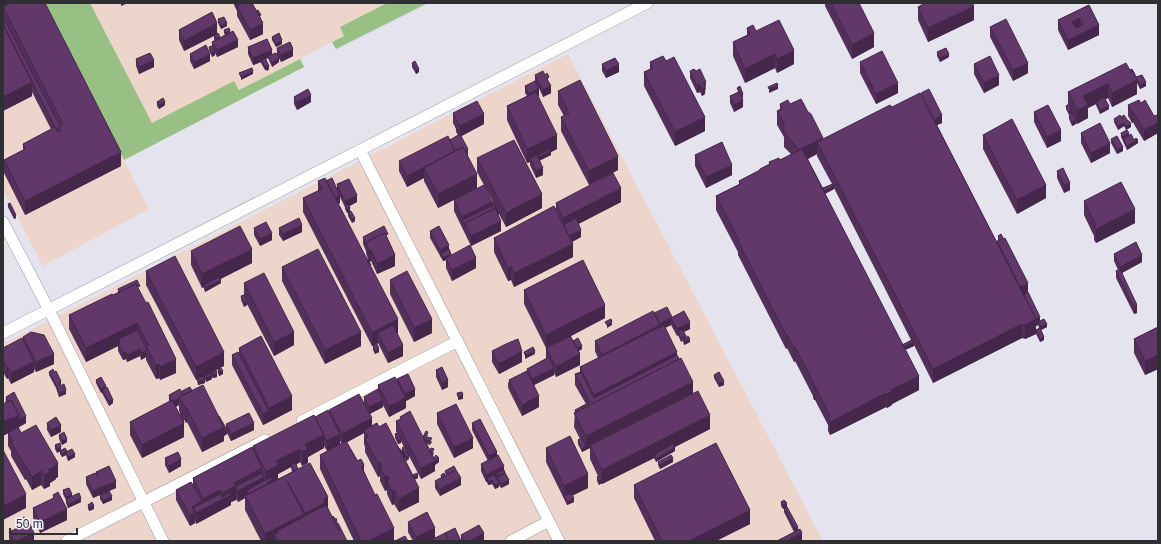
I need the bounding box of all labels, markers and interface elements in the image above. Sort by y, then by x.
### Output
scale bar [10,510,77,536]
text: 50 m [16,517,43,531]

